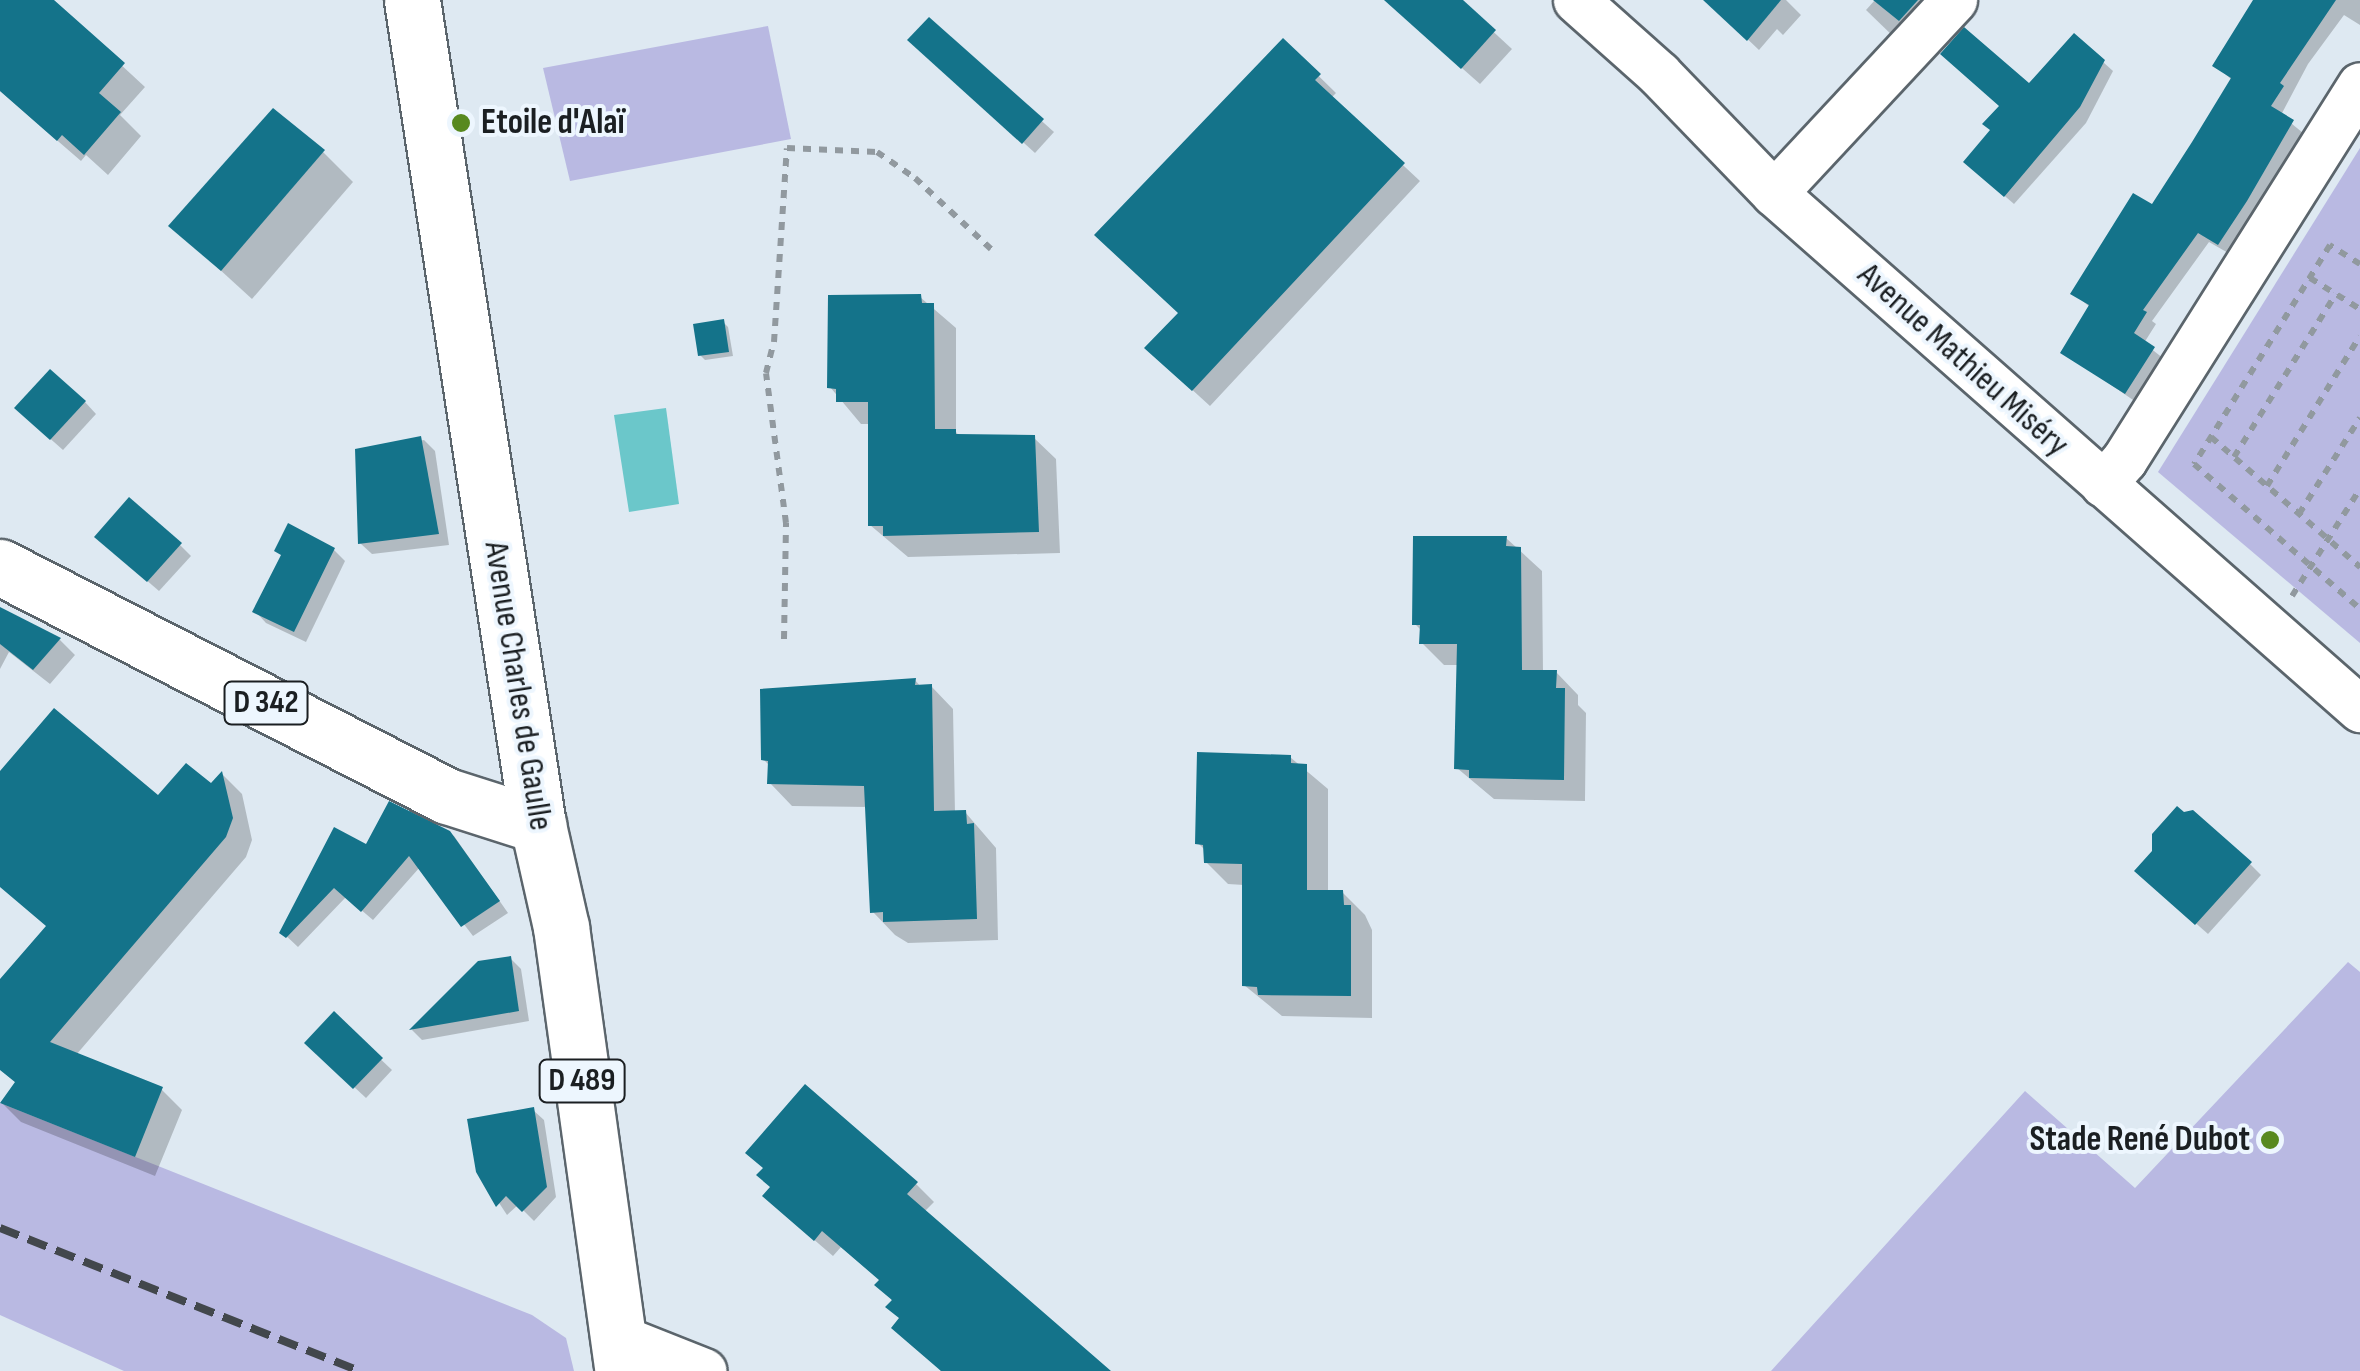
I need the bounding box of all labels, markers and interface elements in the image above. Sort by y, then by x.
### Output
place label: Etoile d'Alaï [481,102,625,144]
marker: Etoile d'Alaï [450,112,472,134]
street label: Avenue Mathieu Miséry [1849,254,2077,466]
street label: Avenue Charles de Gaulle [474,538,562,834]
road number: D 342 [224,676,308,730]
road number: D 489 [537,1054,627,1108]
place label: Stade René Dubot [2030,1119,2250,1161]
marker: Stade René Dubot [2259,1129,2281,1151]

